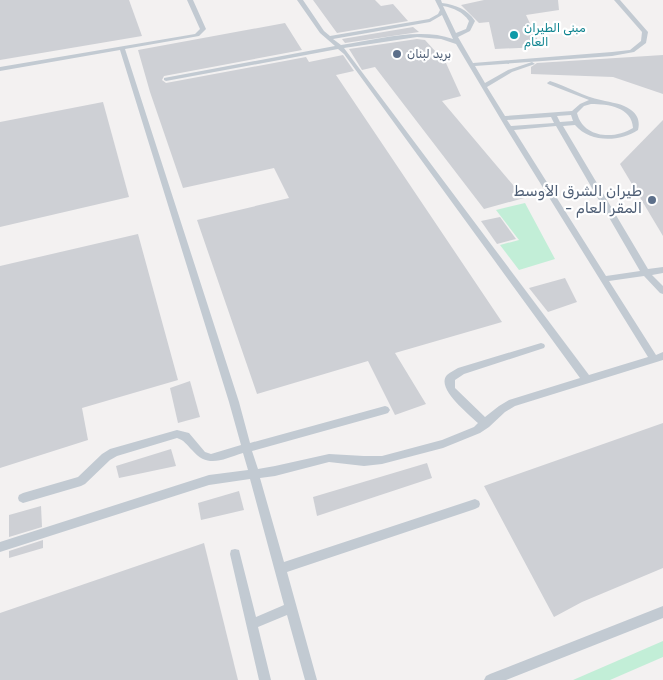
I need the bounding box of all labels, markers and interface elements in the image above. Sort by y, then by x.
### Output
place label: مبنى الطيران العام [524,21,586,51]
marker: مبنى الطيران العام [508,29,520,41]
place label: بريد لبنان [407,47,451,62]
marker: بريد لبنان [391,48,403,60]
place label: طيران الشرق الأوسط - المقر العام [514,182,642,218]
marker: طيران الشرق الأوسط - المقر العام [646,194,658,206]

